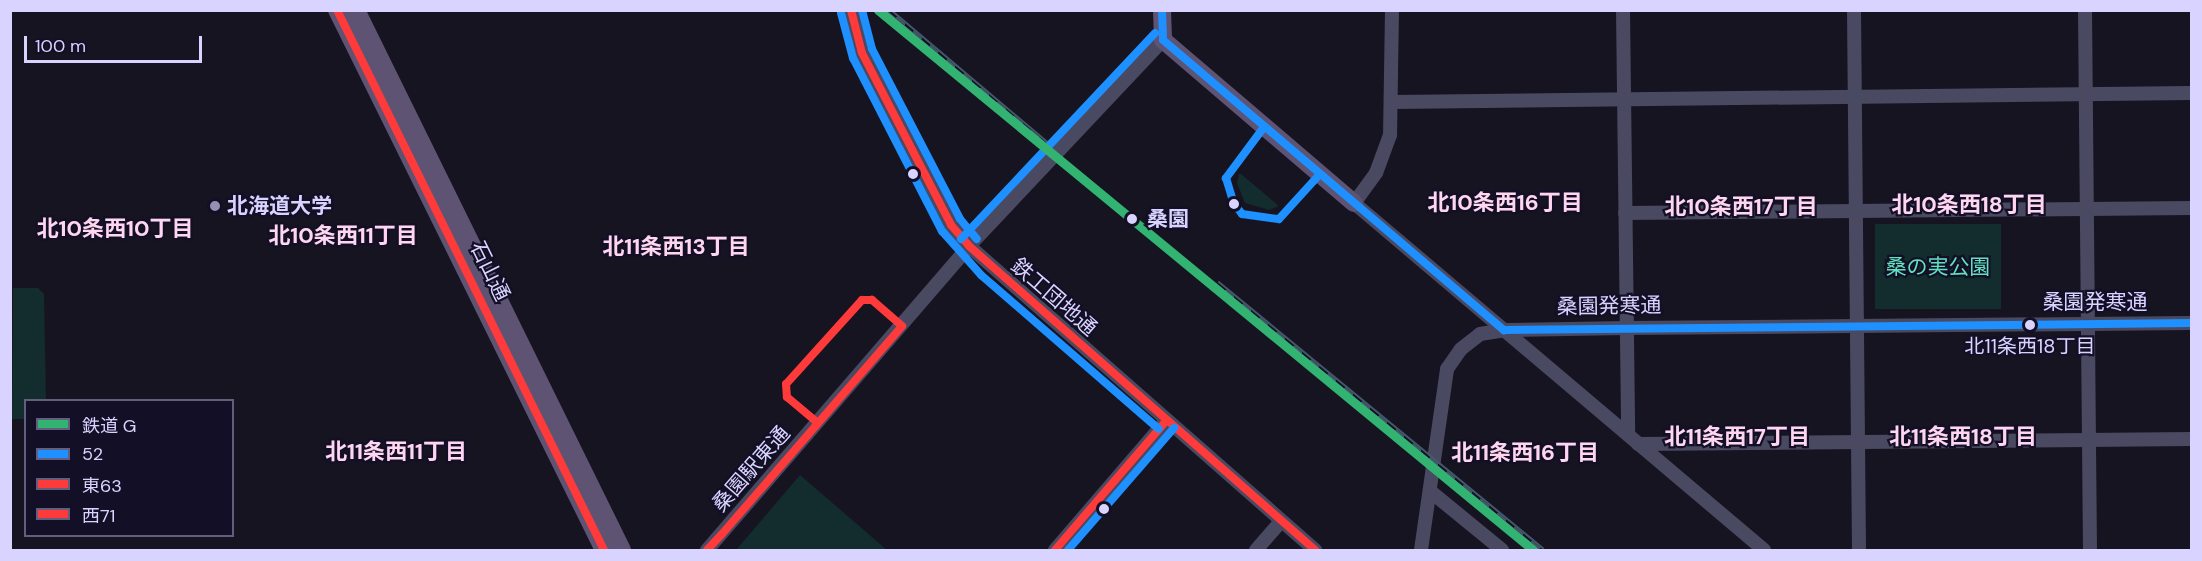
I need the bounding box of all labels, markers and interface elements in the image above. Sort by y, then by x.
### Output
scale bar [27,24,206,62]
text: 100 m [35,34,86,58]
unlabelled marker [907,168,919,180]
district label: 北10条西16丁目 [1427,190,1583,216]
district label: 北10条西18丁目 [1891,192,2047,218]
place label: 北海道大学 [227,193,332,219]
district label: 北10条西17丁目 [1664,194,1818,220]
unlabelled marker [1228,198,1240,210]
marker: 北海道大学 [208,199,222,213]
place label: 桑園 [1147,206,1189,232]
marker: 桑園 [1122,209,1142,229]
district label: 北10条西10丁目 [37,216,193,242]
district label: 北10条西11丁目 [268,223,418,249]
district label: 北11条西13丁目 [602,234,750,260]
street label: 石山通 [465,237,515,305]
street label: 鉄工団地通 [1006,253,1102,341]
park label: 桑の実公園 [1886,254,1990,280]
street label: 桑園発寒通 [2043,289,2147,315]
street label: 桑園発寒通 [1556,292,1662,320]
marker: 北11条西18丁目 [2024,319,2036,331]
place label: 北11条西18丁目 [1965,334,2095,358]
legend [24,399,234,537]
text: 鉄道 G [82,414,136,438]
street label: 桑園駅東通 [707,421,795,517]
district label: 北11条西17丁目 [1664,424,1810,450]
district label: 北11条西18丁目 [1889,424,2037,450]
district label: 北11条西11丁目 [325,439,467,465]
district label: 北11条西16丁目 [1451,440,1599,466]
text: 52 [82,442,103,466]
text: 東63 [82,474,122,498]
unlabelled marker [1098,503,1110,515]
text: 西71 [82,504,115,528]

